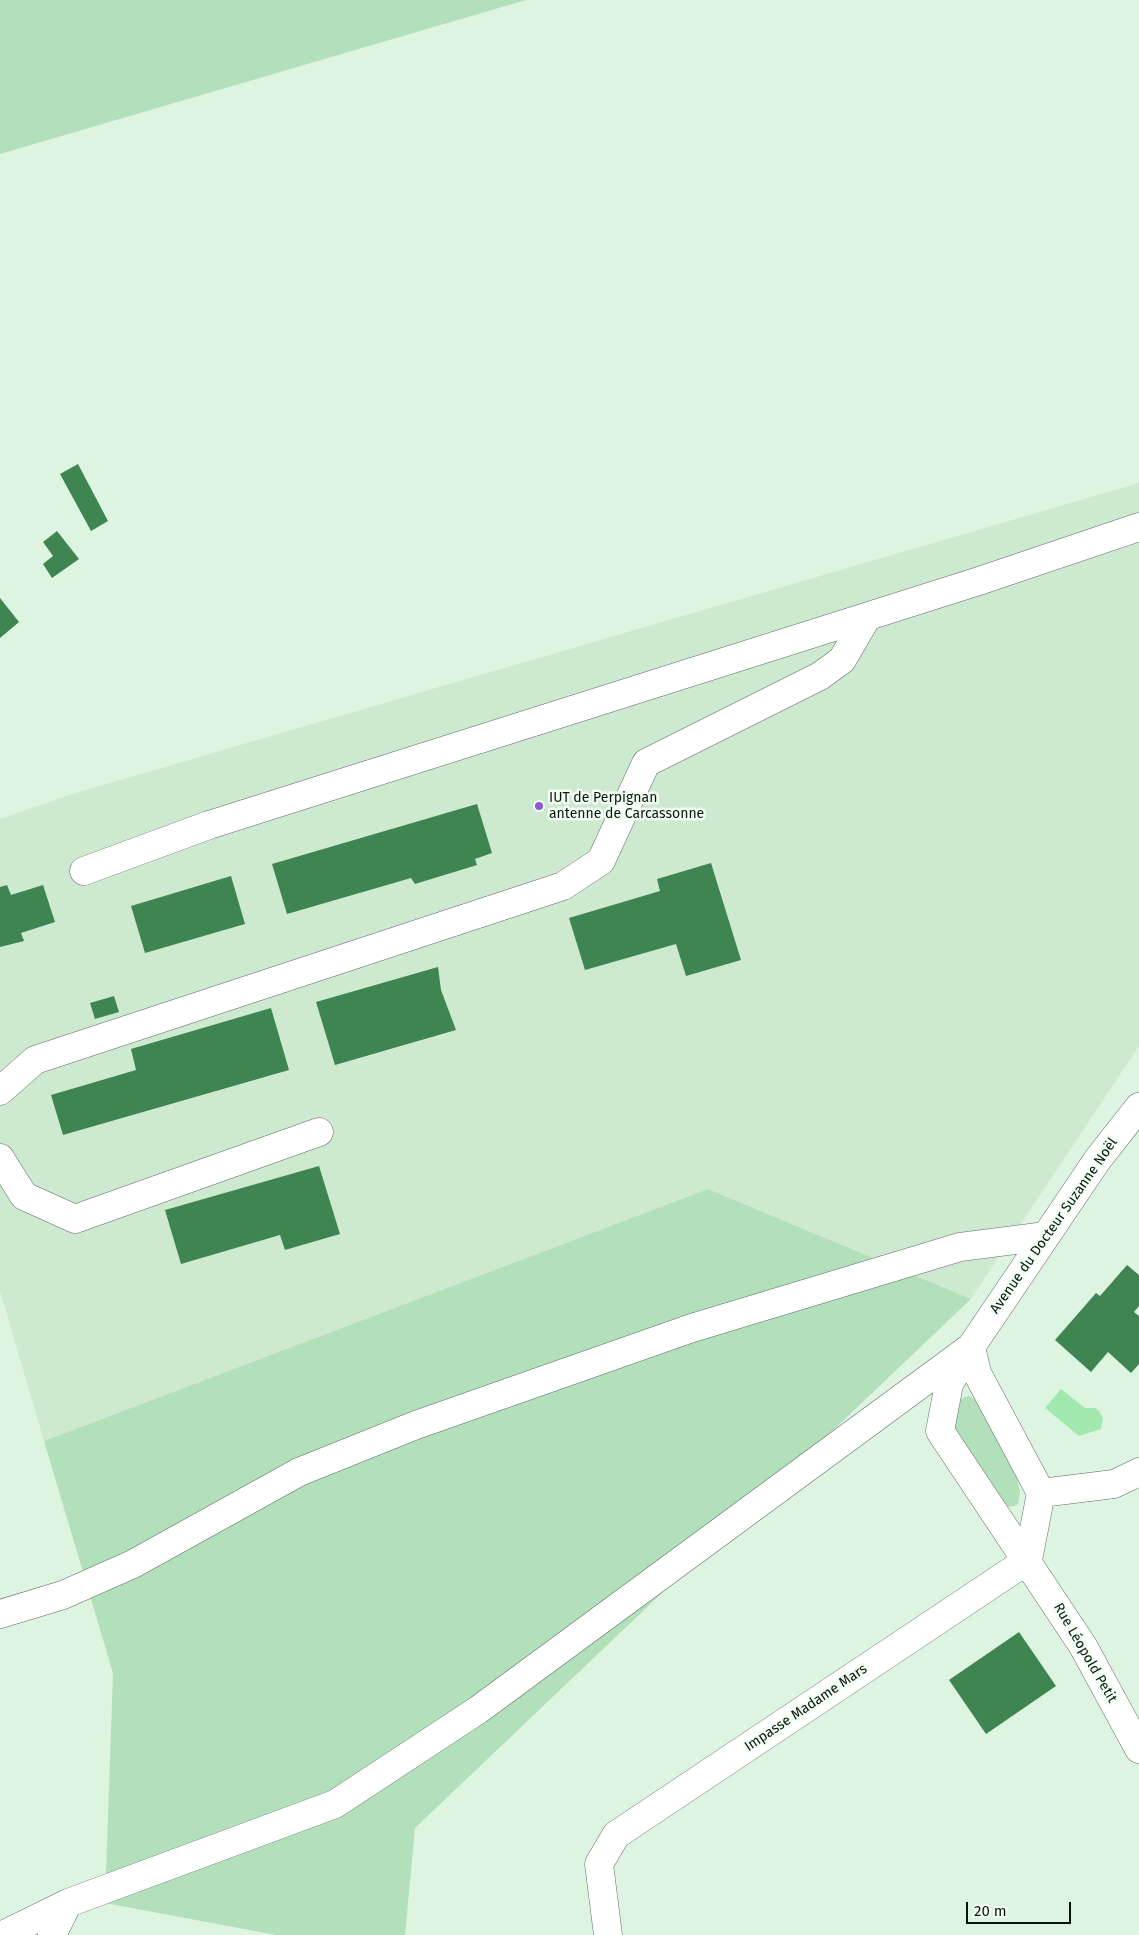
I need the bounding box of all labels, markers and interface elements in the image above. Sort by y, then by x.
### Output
place label: IUT de Perpignan antenne de Carcassonne [549,790,704,822]
marker: IUT de Perpignan antenne de Carcassonne [533,800,545,812]
street label: Avenue du Docteur Suzanne Noël [987,1135,1121,1317]
street label: Rue Léopold Petit [1050,1600,1120,1706]
street label: Impasse Madame Mars [742,1661,870,1755]
scale bar [969,1892,1074,1924]
text: 20 m [974,1902,1007,1920]

